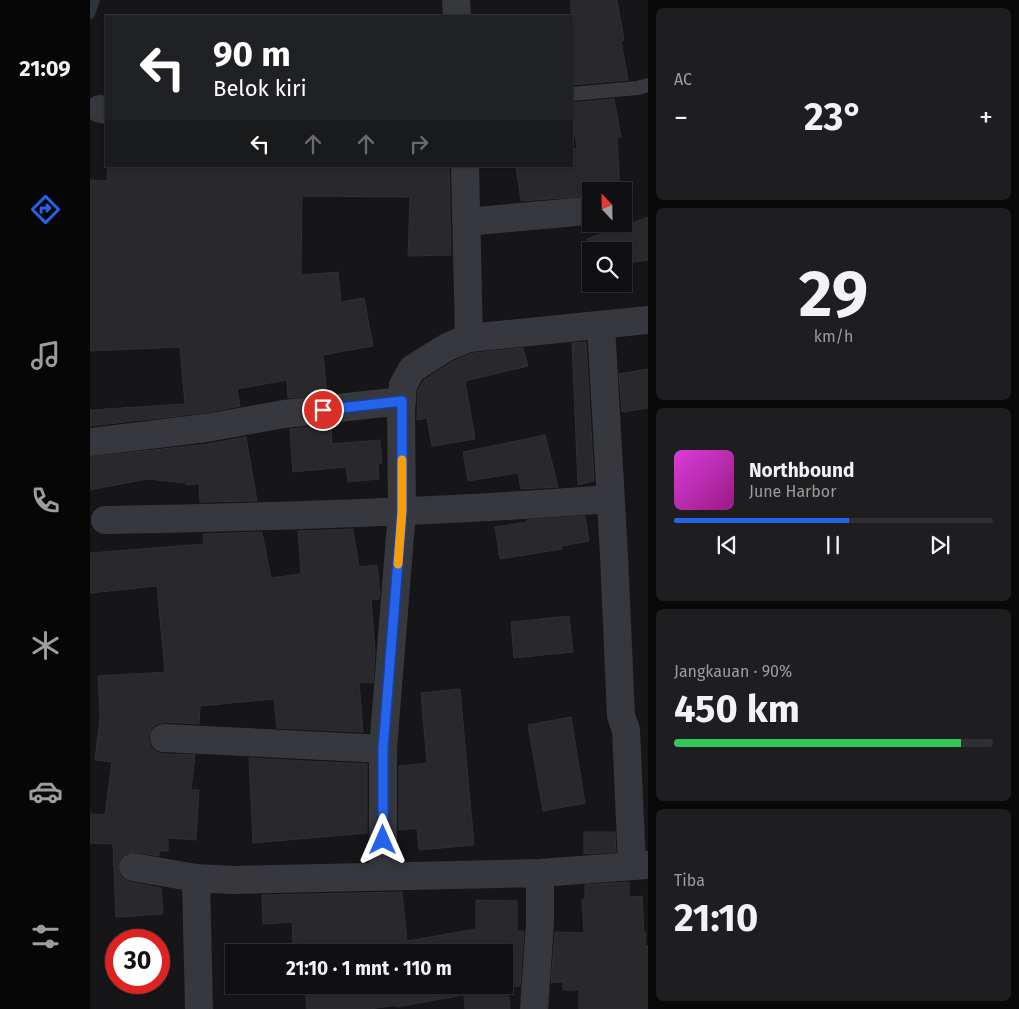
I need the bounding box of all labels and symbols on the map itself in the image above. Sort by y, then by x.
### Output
north arrow [582,182,632,232]
pin [302,389,344,431]
position arrow [356,813,408,865]
speed limit sign: 30 [105,929,170,994]

